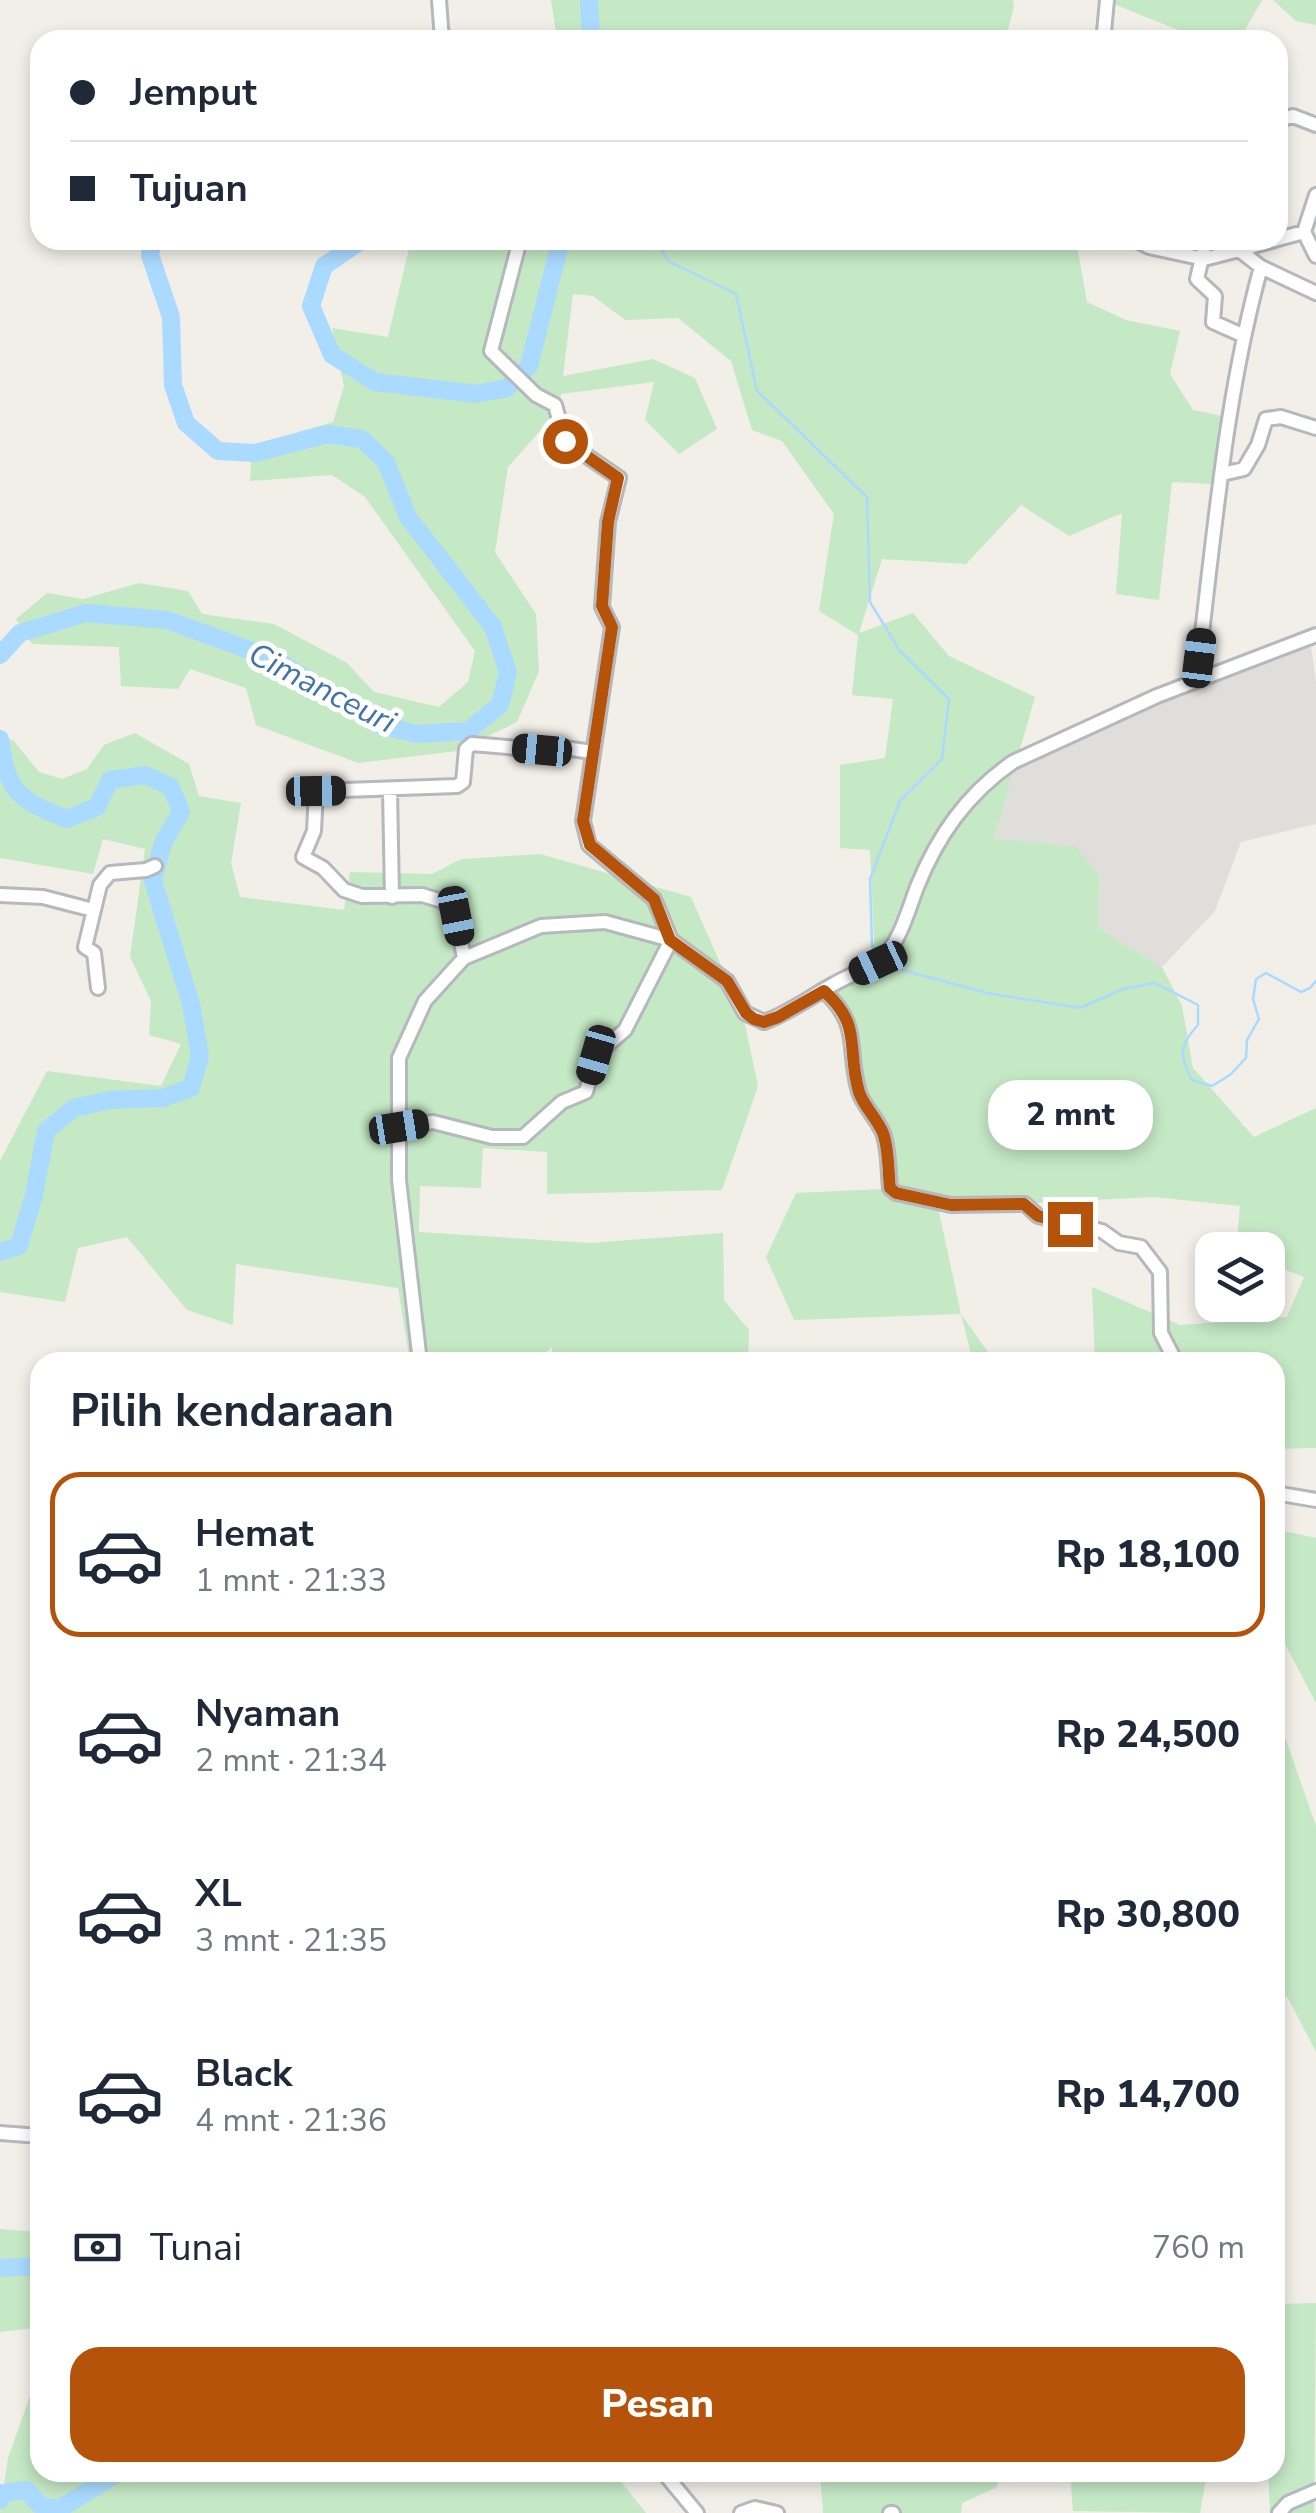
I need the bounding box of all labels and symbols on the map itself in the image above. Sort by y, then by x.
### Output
route start [543,419,588,464]
car [1180,626,1218,690]
water label: Cimanceuri [241,633,403,744]
car [511,732,573,768]
car [286,775,346,807]
car [436,884,476,948]
car [844,937,912,989]
car [573,1022,619,1088]
callout: 2 mnt [988,1079,1152,1149]
car [367,1107,431,1147]
route end [1048,1202,1093,1247]

